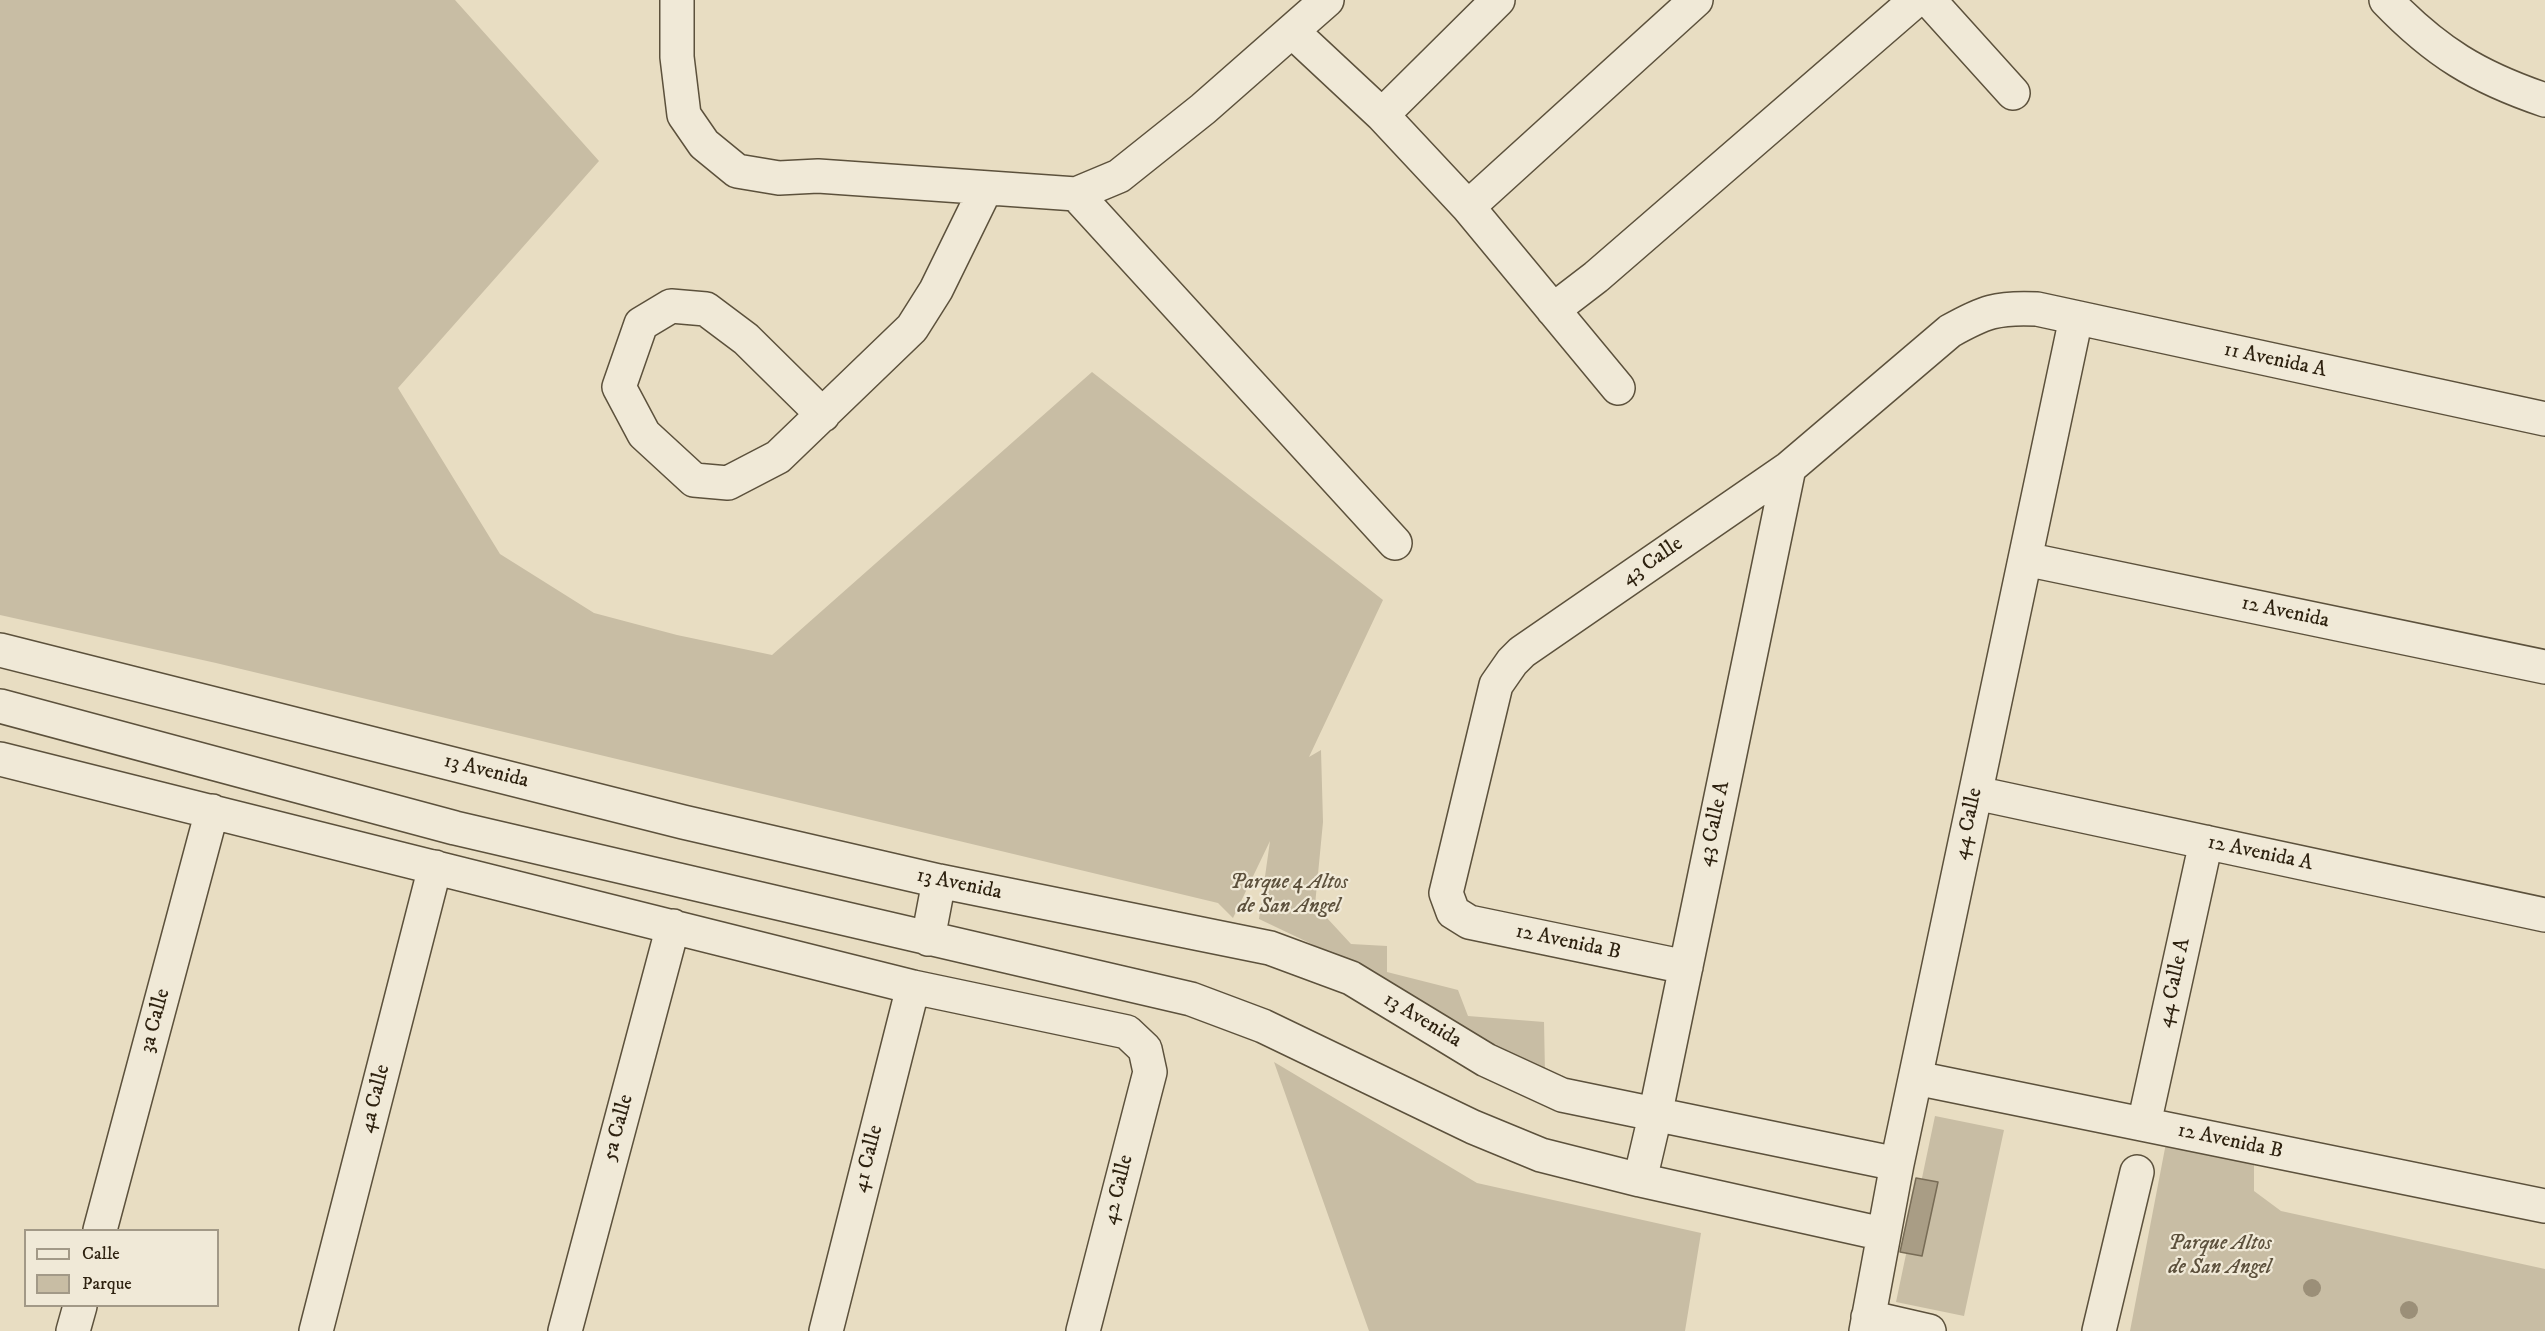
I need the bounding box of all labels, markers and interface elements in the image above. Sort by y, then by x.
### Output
street label: 11 Avenida A [2221,338,2329,384]
street label: 43 Calle [1618,532,1688,592]
street label: 12 Avenida [2239,591,2331,635]
street label: 13 Avenida [441,749,531,795]
street label: 43 Calle A [1694,779,1736,869]
street label: 44 Calle [1949,786,1989,862]
street label: 12 Avenida A [2205,831,2315,877]
street label: 13 Avenida [914,864,1004,906]
park label: Parque 4 Altos de San Angel [1230,871,1348,921]
street label: 12 Avenida B [1513,920,1623,966]
street label: 44 Calle A [2153,936,2197,1030]
street label: 3a Calle [135,986,177,1056]
street label: 13 Avenida [1378,988,1466,1054]
street label: 4a Calle [355,1062,397,1136]
street label: 5a Calle [598,1092,640,1164]
street label: 12 Avenida B [2175,1119,2285,1165]
street label: 41 Calle [848,1123,890,1195]
street label: 42 Calle [1098,1152,1140,1228]
legend [24,1229,219,1307]
park label: Parque Altos de San Angel [2168,1232,2272,1282]
text: Calle [82,1243,120,1265]
text: Parque [82,1273,132,1295]

